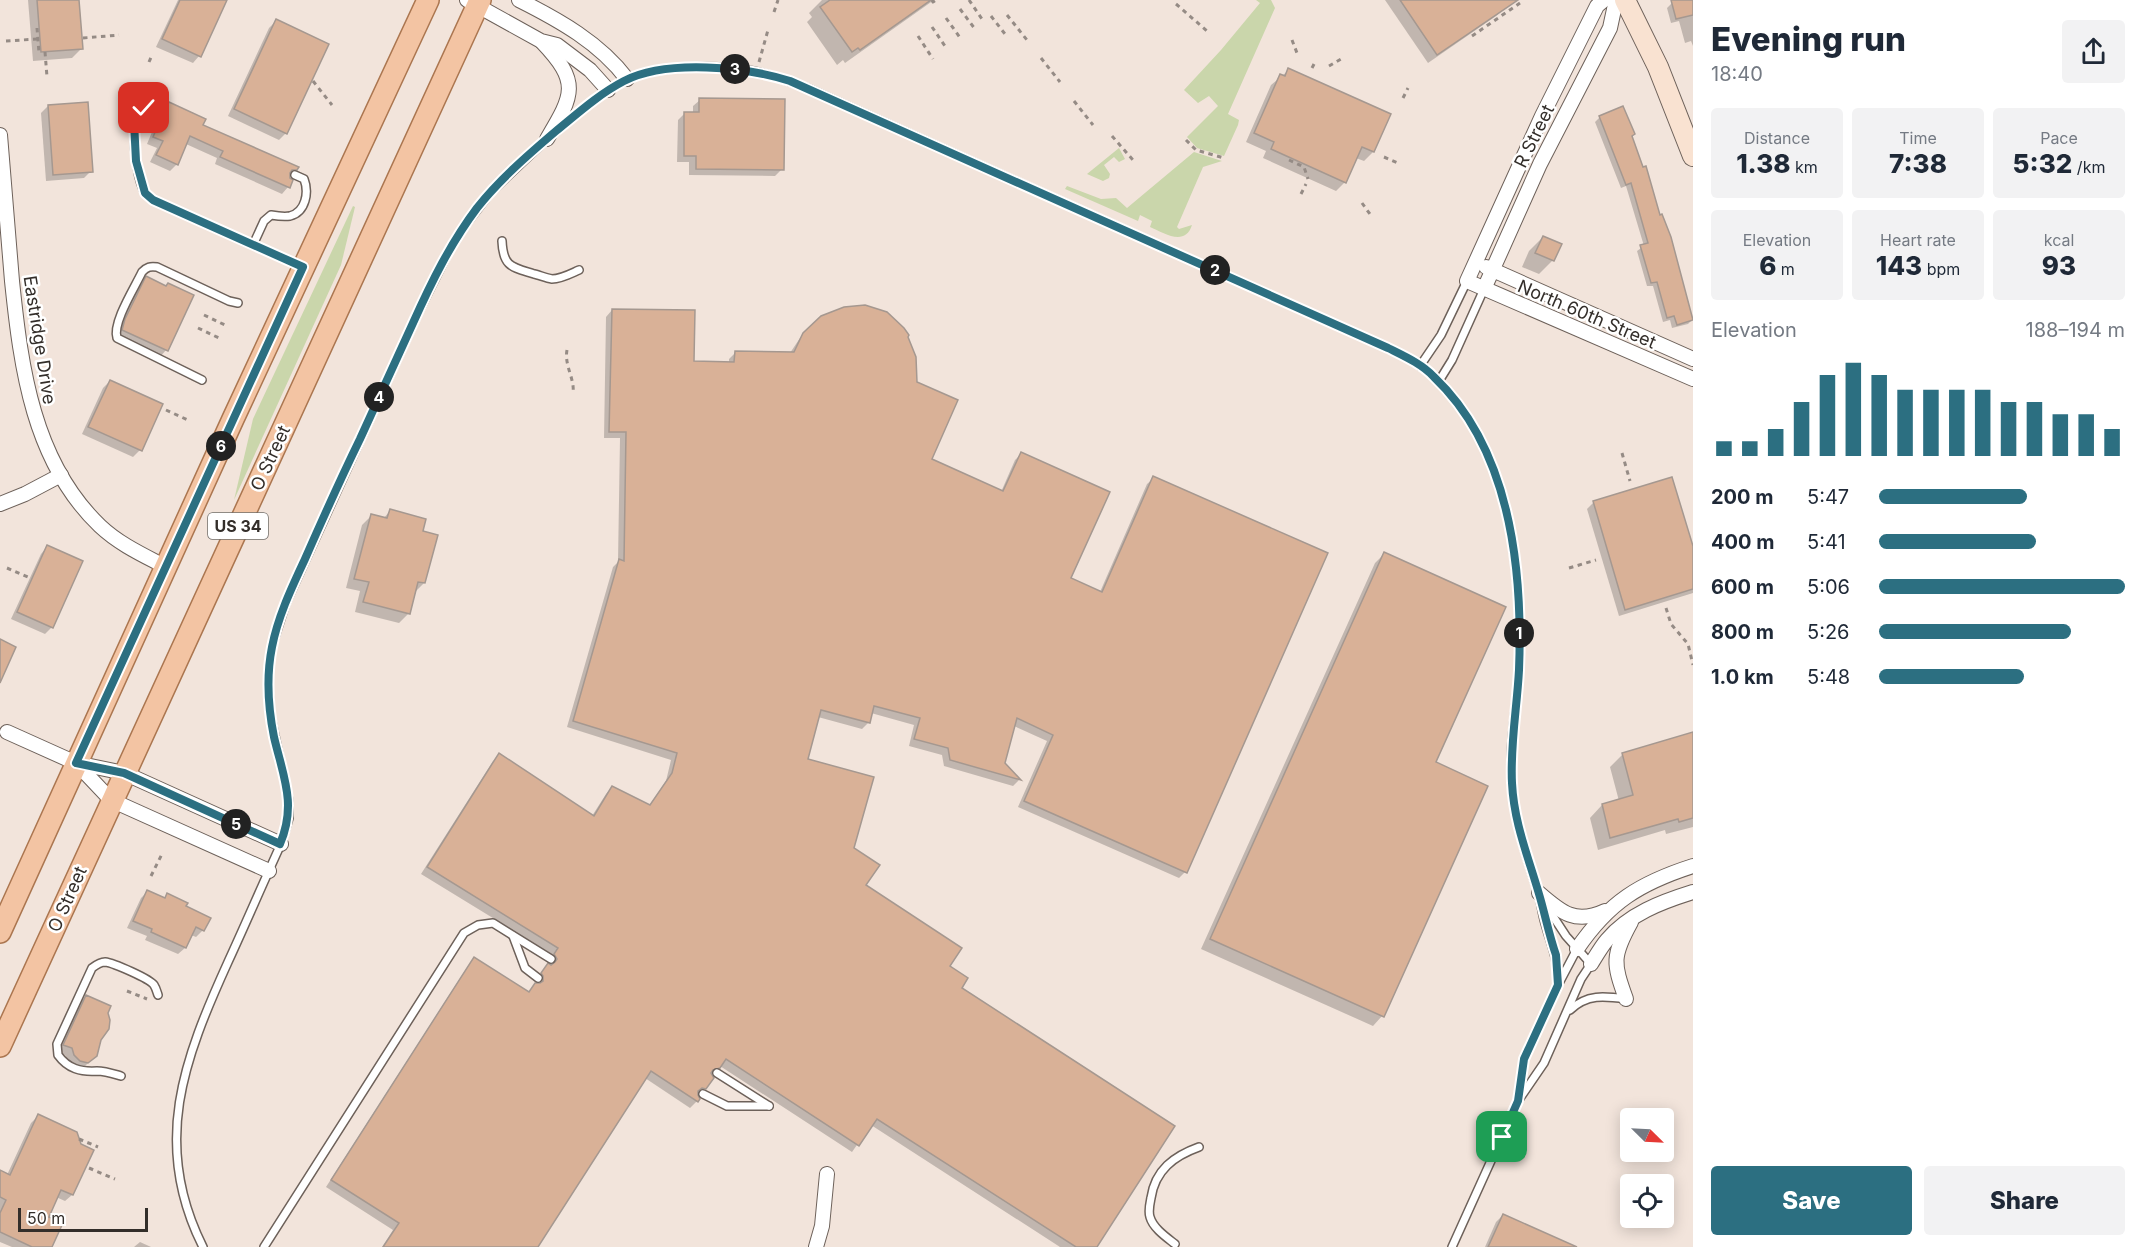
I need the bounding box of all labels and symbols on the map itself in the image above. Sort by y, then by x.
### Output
pin: 3 [720,54,750,84]
pin [118,82,169,133]
street label: R Street [1510,101,1558,171]
pin: 2 [1200,255,1230,285]
street label: Eastridge Drive [19,274,61,406]
street label: North 60th Street [1515,275,1659,353]
pin: 4 [364,382,394,412]
street label: O Street [246,422,294,494]
pin: 6 [206,431,236,461]
road number: US 34 [208,513,268,539]
pin: 1 [1504,618,1534,648]
pin: 5 [221,809,251,839]
street label: O Street [43,863,91,935]
north arrow [1620,1108,1674,1162]
pin [1476,1111,1527,1162]
scale bar [18,1205,148,1232]

